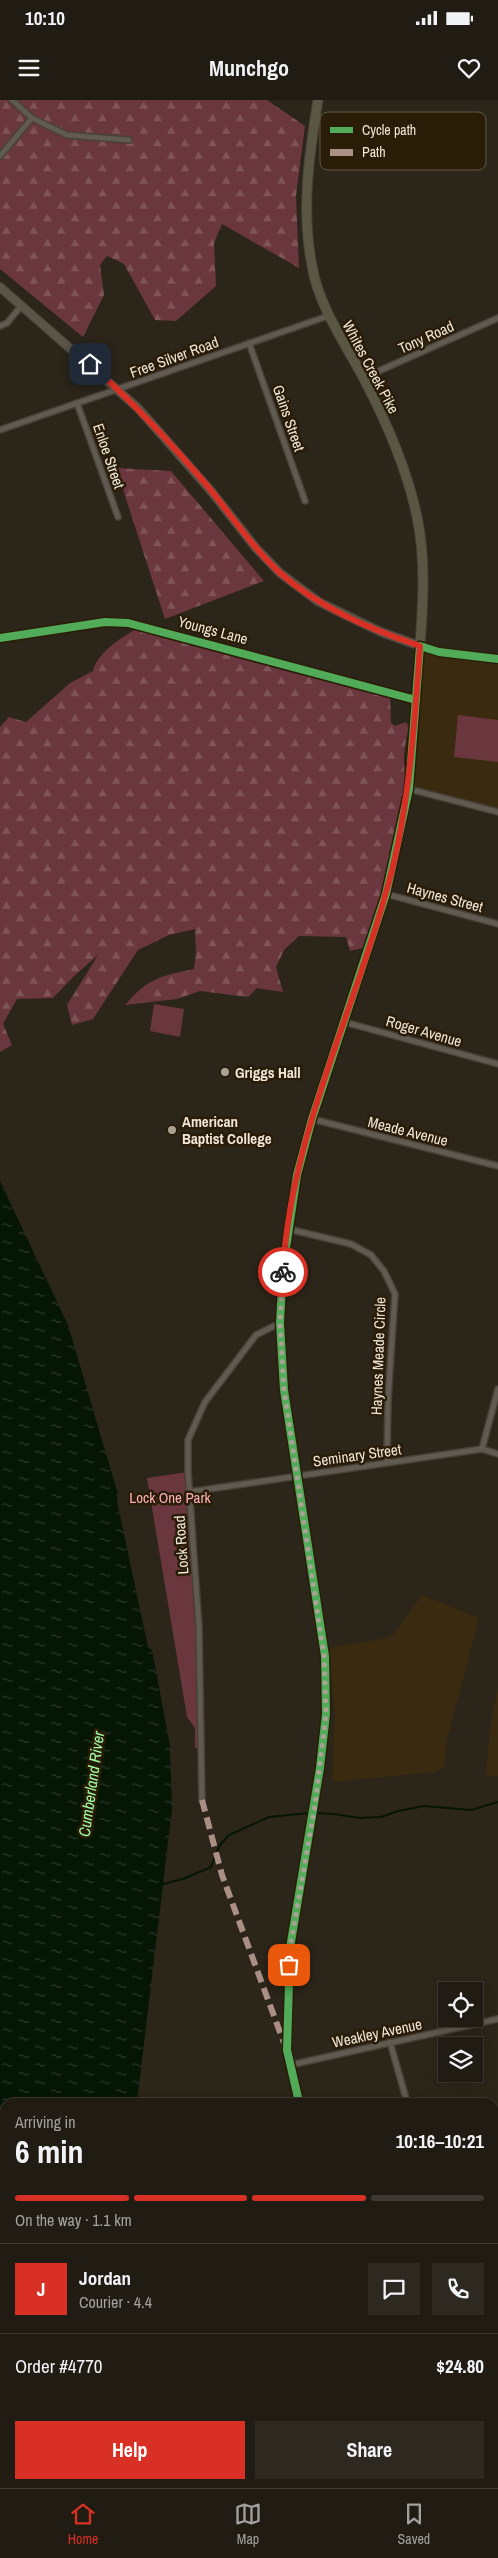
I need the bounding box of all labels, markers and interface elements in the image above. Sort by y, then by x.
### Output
text: 10:10 [25,5,65,31]
text: Munchgo [209,53,289,83]
icon: menu [15,54,43,82]
icon: heart [455,54,483,82]
legend [320,112,486,170]
text: Cycle path [362,121,416,139]
text: Path [362,143,386,161]
street label: Tony Road [395,315,457,359]
street label: Whites Creek Pike [338,317,404,417]
street label: Free Silver Road [127,331,221,383]
pin [69,343,111,385]
icon: home [76,350,104,378]
street label: Gains Street [268,382,310,455]
street label: Enloe Street [88,421,130,492]
street label: Youngs Lane [176,611,250,649]
street label: Haynes Street [405,877,486,917]
street label: Roger Avenue [384,1010,464,1052]
place label: Griggs Hall [235,1062,301,1083]
marker: Griggs Hall [219,1066,231,1078]
place label: American Baptist College [182,1111,272,1149]
street label: Meade Avenue [366,1111,450,1151]
marker: American Baptist College [166,1124,178,1136]
courier [258,1247,308,1297]
icon: bike [269,1258,297,1286]
street label: Haynes Meade Circle [365,1296,391,1415]
street label: Seminary Street [312,1438,403,1472]
park label: Lock One Park [129,1487,212,1508]
street label: Lock Road [168,1515,194,1575]
water label: Cumberland River [73,1729,109,1838]
pin [268,1944,310,1986]
icon: bag [275,1951,303,1979]
map controls [438,1982,483,2082]
button: locate [438,1982,483,2027]
street label: Weakley Avenue [330,2013,424,2053]
button: layers [438,2037,483,2082]
text: Arriving in [15,2111,76,2133]
text: 10:16–10:21 [396,2128,484,2154]
text: 6 min [15,2130,84,2173]
text: On the way · 1.1 km [15,2209,132,2231]
button: chat [368,2263,420,2315]
button: phone [432,2263,484,2315]
text: Jordan [79,2265,131,2291]
text: J [37,2276,45,2302]
text: Courier · 4.4 [79,2291,152,2313]
text: Order #4770 [15,2353,102,2379]
text: $24.80 [436,2353,484,2379]
button: Help [15,2421,245,2479]
button: Share [255,2421,484,2479]
tab: Home [68,2500,98,2548]
tab: Map [234,2500,262,2548]
tab: Saved [398,2500,430,2548]

